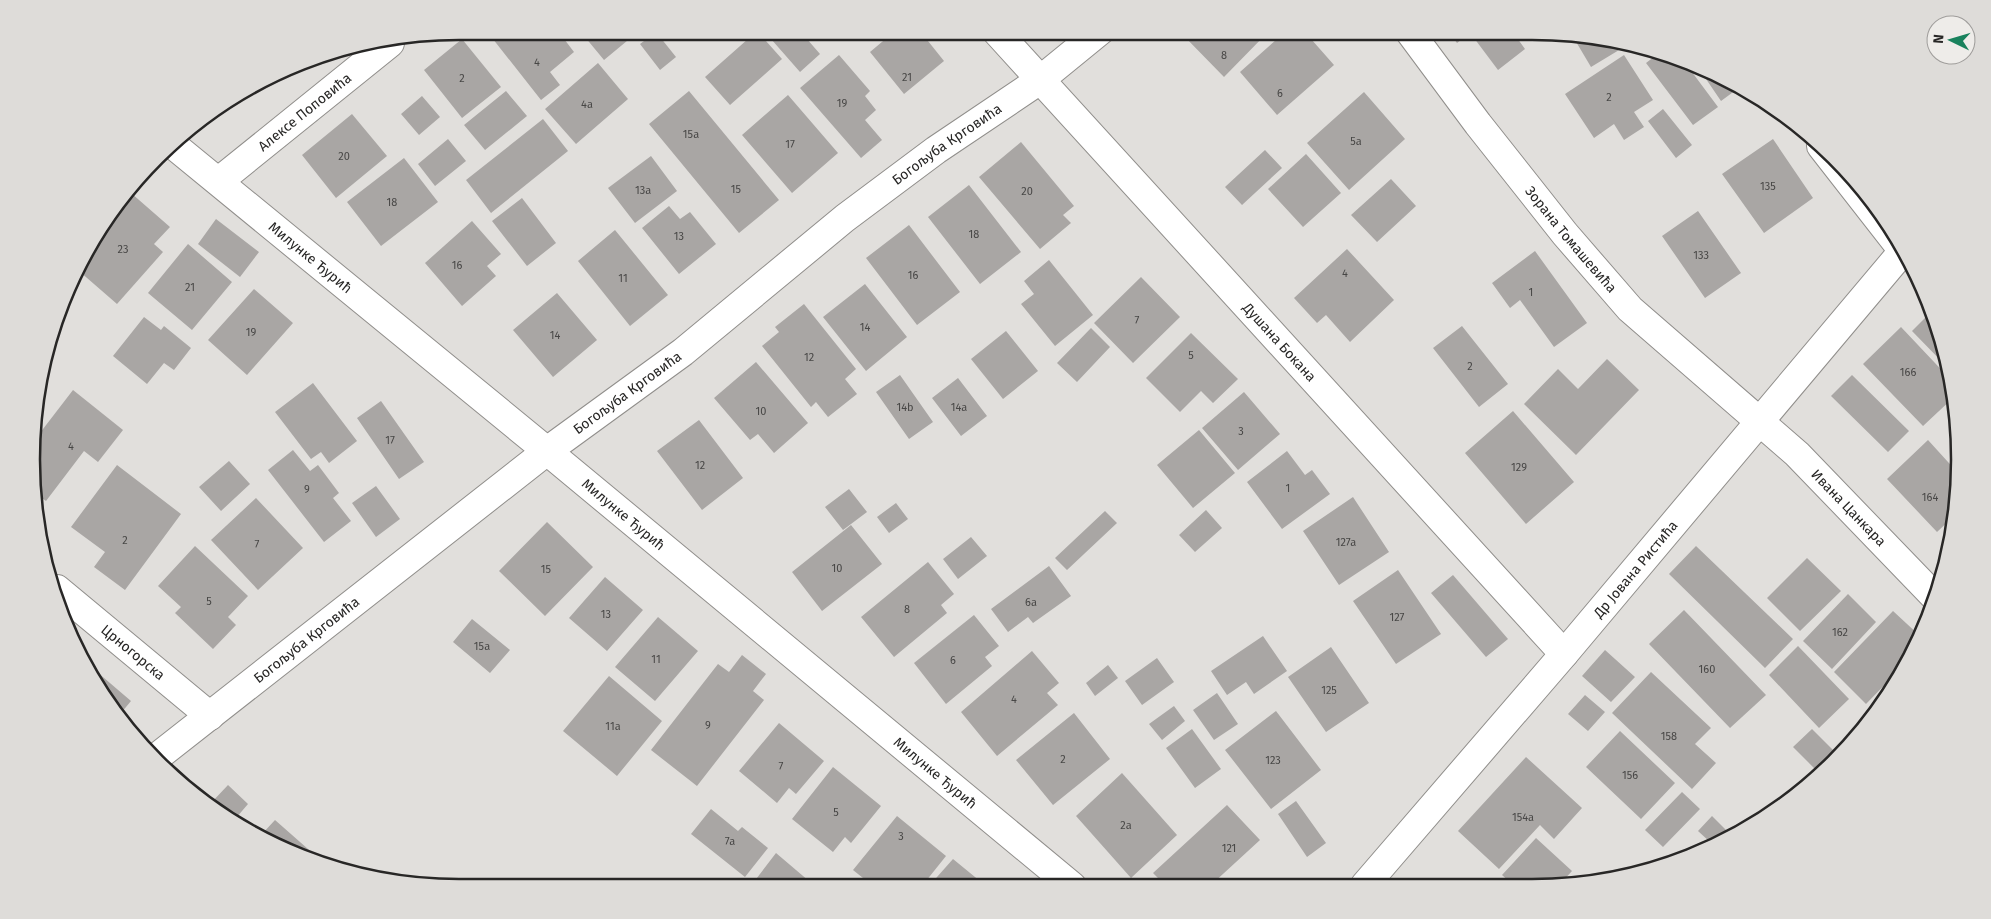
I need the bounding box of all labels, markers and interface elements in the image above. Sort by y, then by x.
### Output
north arrow [1926,15,1976,65]
text: N [1930,34,1947,44]
house number: 8 [1221,49,1227,62]
house number: 4 [534,56,540,69]
street label: Алексе Поповића [255,69,355,155]
house number: 21 [902,71,912,84]
house number: 2 [459,72,465,85]
house number: 6 [1277,87,1283,100]
house number: 2 [1606,91,1612,104]
house number: 19 [837,97,847,110]
house number: 4a [581,98,593,111]
street label: Богољуба Крговића [889,100,1005,188]
house number: 15a [683,128,699,141]
house number: 5a [1350,135,1362,148]
house number: 17 [785,138,795,151]
house number: 20 [338,150,350,163]
house number: 135 [1760,180,1776,193]
house number: 15 [731,183,742,196]
street label: Зорана Томашевића [1522,183,1620,296]
house number: 13a [635,184,651,197]
house number: 20 [1021,185,1033,198]
house number: 18 [387,196,397,209]
street label: Милунке Ђурић [265,218,356,297]
house number: 18 [969,228,979,241]
house number: 13 [674,230,684,243]
house number: 23 [118,243,128,256]
house number: 133 [1693,249,1709,262]
house number: 16 [452,259,462,272]
house number: 4 [1342,267,1348,280]
house number: 16 [908,269,918,282]
house number: 11 [618,272,628,285]
house number: 21 [185,281,195,294]
house number: 1 [1529,286,1533,299]
street label: Душана Бокана [1239,298,1320,385]
house number: 7 [1135,314,1140,327]
house number: 14 [860,321,870,334]
house number: 19 [246,326,256,339]
house number: 14 [550,329,560,342]
street label: Богољуба Крговића [570,348,685,438]
house number: 5 [1188,349,1194,362]
house number: 12 [804,351,814,364]
house number: 2 [1467,360,1473,373]
house number: 166 [1900,366,1916,379]
house number: 14b [896,401,914,414]
house number: 14a [951,401,967,414]
house number: 10 [756,405,766,418]
house number: 3 [1238,425,1244,438]
house number: 17 [385,434,395,447]
house number: 4 [68,440,74,453]
house number: 12 [695,459,705,472]
house number: 129 [1511,461,1527,474]
street label: Ивана Цанкара [1808,466,1890,550]
street label: Милунке Ђурић [578,475,669,554]
house number: 1 [1286,482,1290,495]
house number: 9 [304,483,310,496]
house number: 164 [1922,491,1938,504]
street label: Др Јована Ристића [1589,517,1681,622]
house number: 2 [122,534,128,547]
house number: 127a [1336,536,1356,549]
house number: 7 [255,538,260,551]
house number: 10 [832,562,842,575]
house number: 15 [541,563,552,576]
street label: Богољуба Крговића [250,593,363,686]
house number: 5 [206,595,212,608]
house number: 6a [1025,596,1037,609]
house number: 8 [904,603,910,616]
house number: 13 [601,608,611,621]
house number: 127 [1390,611,1405,624]
street label: Црногорска [98,621,168,684]
house number: 162 [1832,626,1848,639]
house number: 15a [474,640,490,653]
house number: 11 [651,653,661,666]
house number: 6 [950,654,956,667]
house number: 160 [1699,663,1715,676]
house number: 125 [1321,684,1337,697]
house number: 4 [1011,693,1017,706]
house number: 9 [705,719,711,732]
house number: 11a [605,720,621,733]
house number: 158 [1661,730,1677,743]
street label: Милунке Ђурић [890,733,980,812]
house number: 2 [1060,753,1066,766]
house number: 123 [1265,754,1281,767]
house number: 7 [779,760,784,773]
house number: 156 [1622,769,1638,782]
house number: 5 [833,806,839,819]
house number: 154a [1512,811,1534,824]
house number: 2a [1120,819,1132,832]
house number: 3 [898,830,904,843]
house number: 7a [725,835,735,848]
house number: 121 [1222,842,1236,855]

